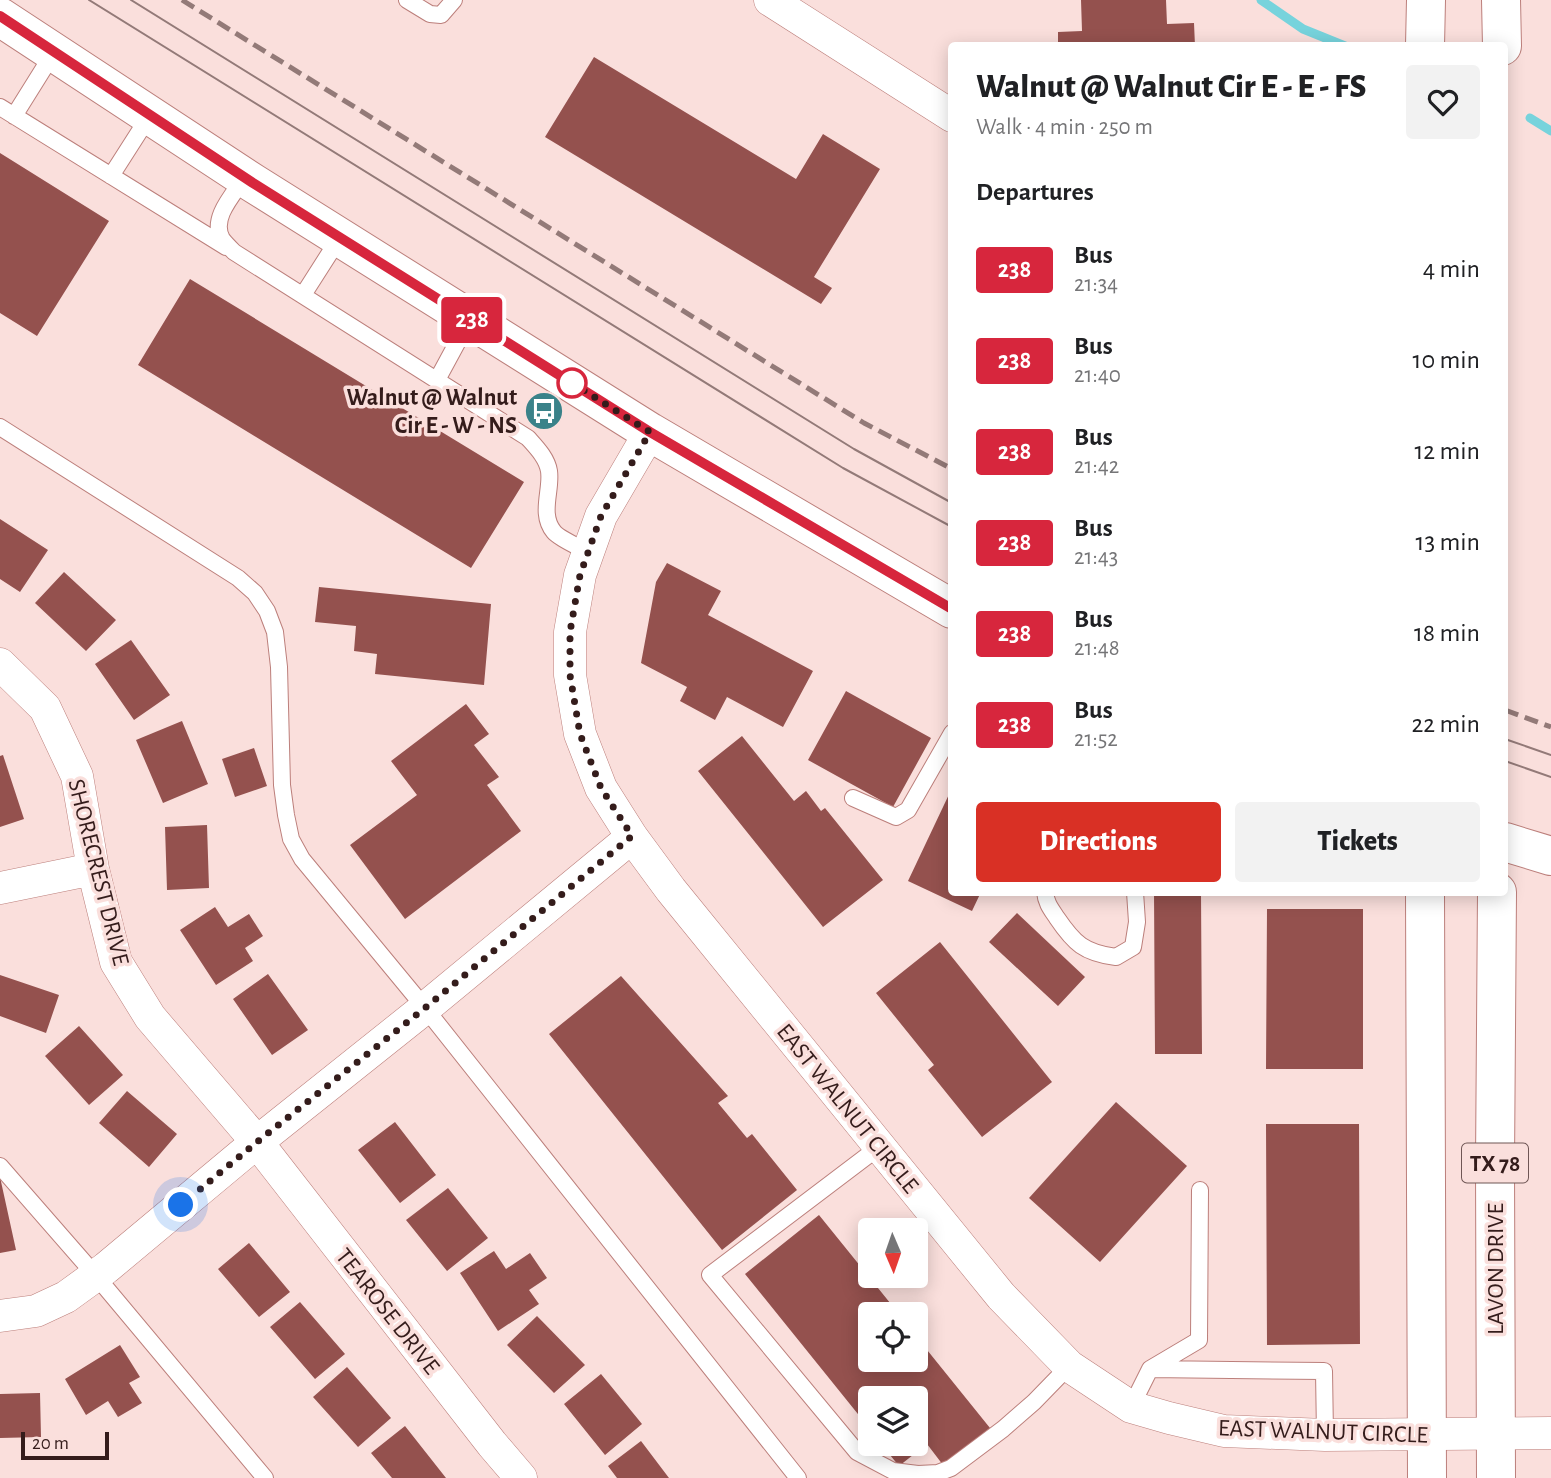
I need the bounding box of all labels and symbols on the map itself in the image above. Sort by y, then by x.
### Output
line badge: 238 [432,297,512,343]
unlabelled marker [557,368,587,398]
place label: Walnut @ Walnut Cir E - W - NS [347,386,517,438]
bus stop icon: Walnut @ Walnut Cir E - W - NS [523,390,565,432]
street label: SHORECREST DRIVE [63,777,133,968]
street label: EAST WALNUT CIRCLE [772,1019,923,1198]
road number: TX 78 [1462,1144,1528,1182]
your location [163,1187,198,1222]
street label: LAVON DRIVE [1484,1203,1508,1335]
north arrow [858,1218,928,1288]
street label: TEAROSE DRIVE [331,1244,444,1379]
street label: EAST WALNUT CIRCLE [1218,1416,1429,1448]
scale bar [21,1429,108,1461]

